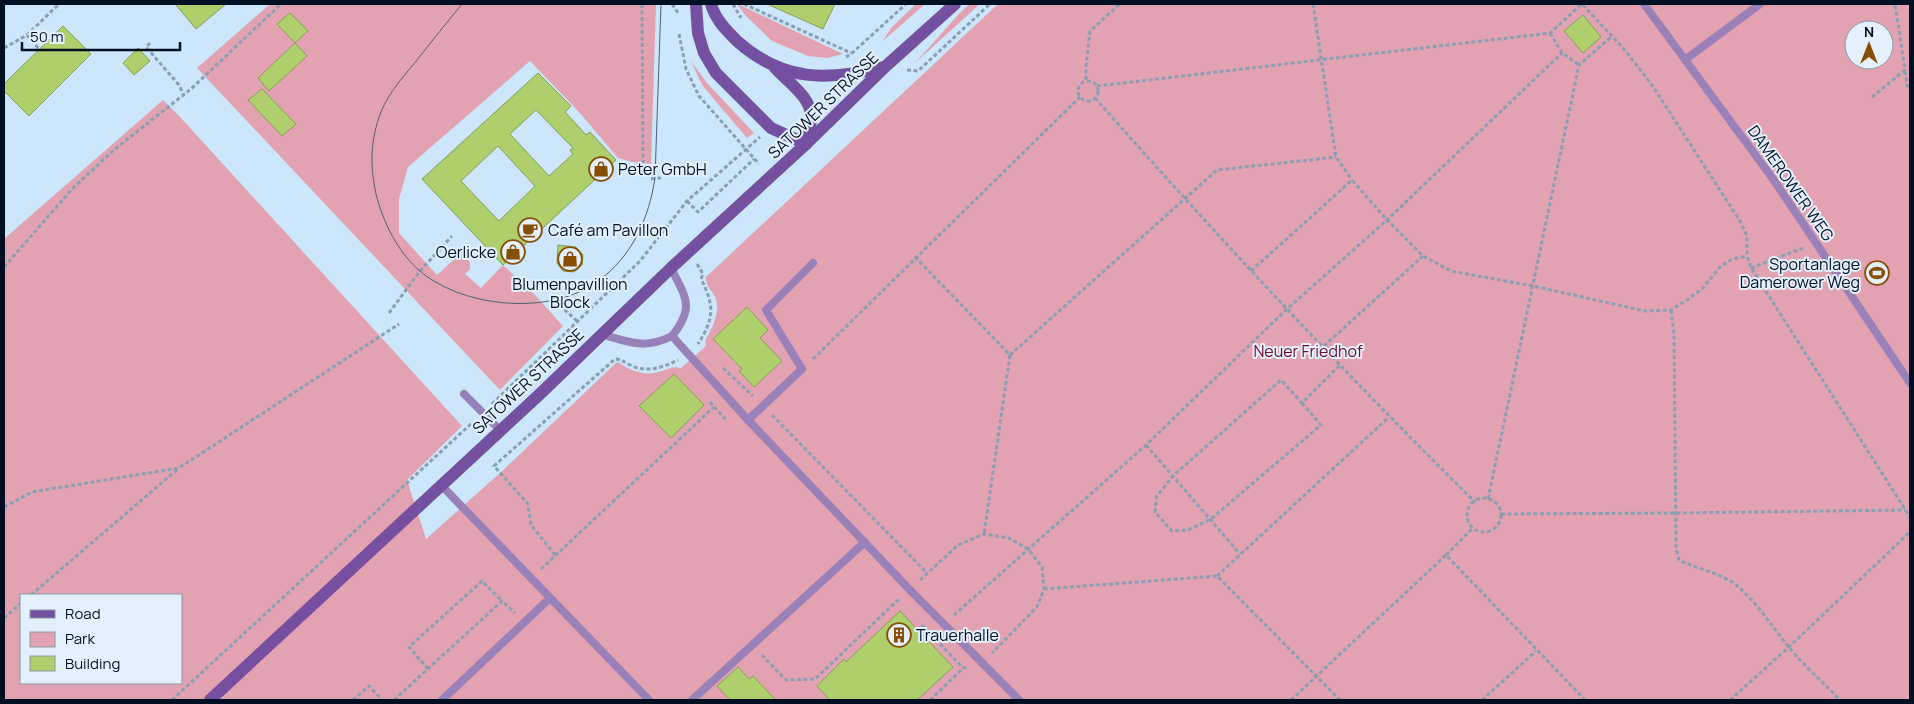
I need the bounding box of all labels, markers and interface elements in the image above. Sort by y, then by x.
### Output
scale bar [22,20,180,52]
north arrow [1844,20,1894,70]
text: N [1864,22,1874,41]
text: 50 m [30,26,64,47]
street label: SATOWER STRASSE [763,47,883,163]
street label: DAMEROWER WEG [1743,121,1839,245]
shop icon: Peter GmbH [588,156,614,182]
place label: Peter GmbH [618,158,707,180]
cafe icon: Café am Pavillon [517,217,543,243]
place label: Café am Pavillon [548,219,668,241]
shop icon: Oerlicke [500,239,526,265]
place label: Oerlicke [436,241,496,263]
shop icon: Blumenpavillion Block [557,246,583,272]
place label: Sportanlage Damerower Weg [1740,253,1860,293]
sports icon: Sportanlage Damerower Weg [1864,260,1890,286]
place label: Blumenpavillion Block [512,273,628,313]
street label: SATOWER STRASSE [467,323,589,439]
park label: Neuer Friedhof [1253,340,1363,362]
legend [20,594,182,684]
text: Road [65,603,101,624]
building icon: Trauerhalle [886,622,912,648]
place label: Trauerhalle [916,624,999,646]
text: Park [65,628,95,649]
text: Building [65,653,120,674]

